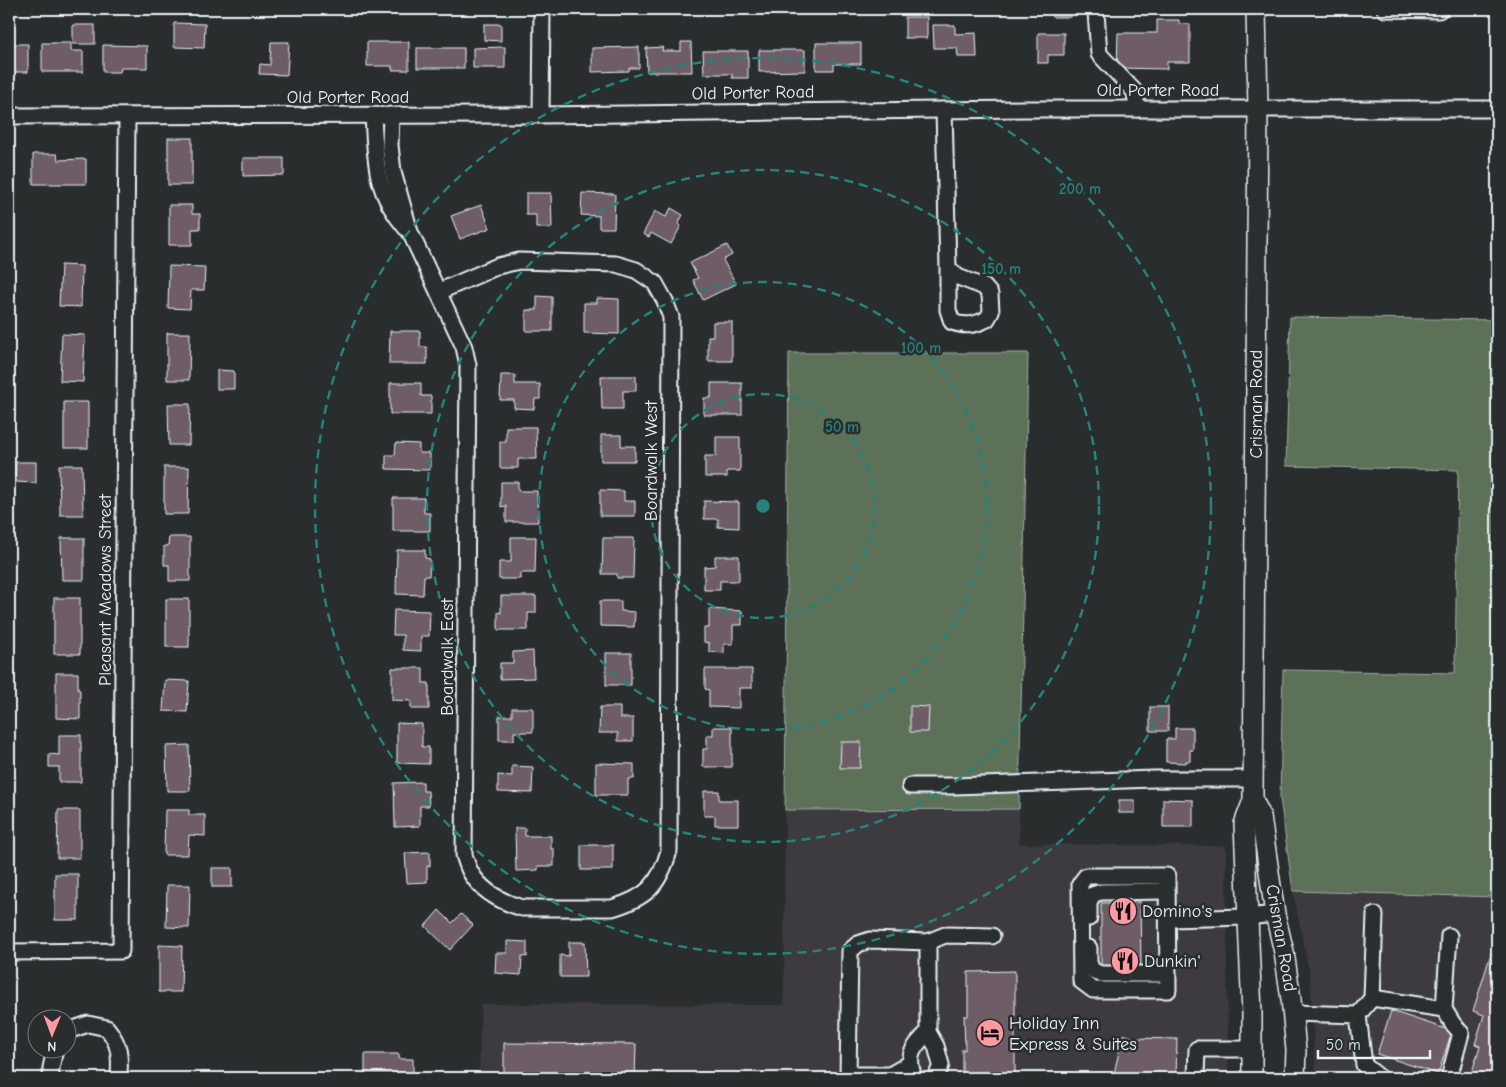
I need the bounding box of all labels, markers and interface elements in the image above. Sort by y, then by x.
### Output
street label: Old Porter Road [1097,80,1219,101]
street label: Old Porter Road [691,81,815,105]
street label: Old Porter Road [287,87,409,108]
text: 200 m [1059,180,1101,198]
text: 150 m [981,260,1021,278]
text: 100 m [901,339,941,357]
street label: Crisman Road [1246,350,1267,458]
street label: Boardwalk West [641,400,662,521]
text: 50 m [825,418,859,436]
street label: Pleasant Meadows Street [95,493,116,686]
centre of rings [754,497,772,515]
street label: Boardwalk East [437,598,458,716]
street label: Crisman Road [1261,883,1301,993]
restaurant icon: Domino's [1108,896,1138,926]
place label: Domino's [1142,901,1212,922]
restaurant icon: Dunkin' [1110,946,1140,976]
place label: Dunkin' [1144,951,1201,972]
north arrow [28,1010,78,1060]
place label: Holiday Inn Express & Suites [1009,1013,1137,1055]
hotel icon: Holiday Inn Express & Suites [975,1018,1005,1048]
scale bar [1318,1027,1431,1059]
text: 50 m [1326,1036,1361,1054]
text: N [47,1038,56,1055]

